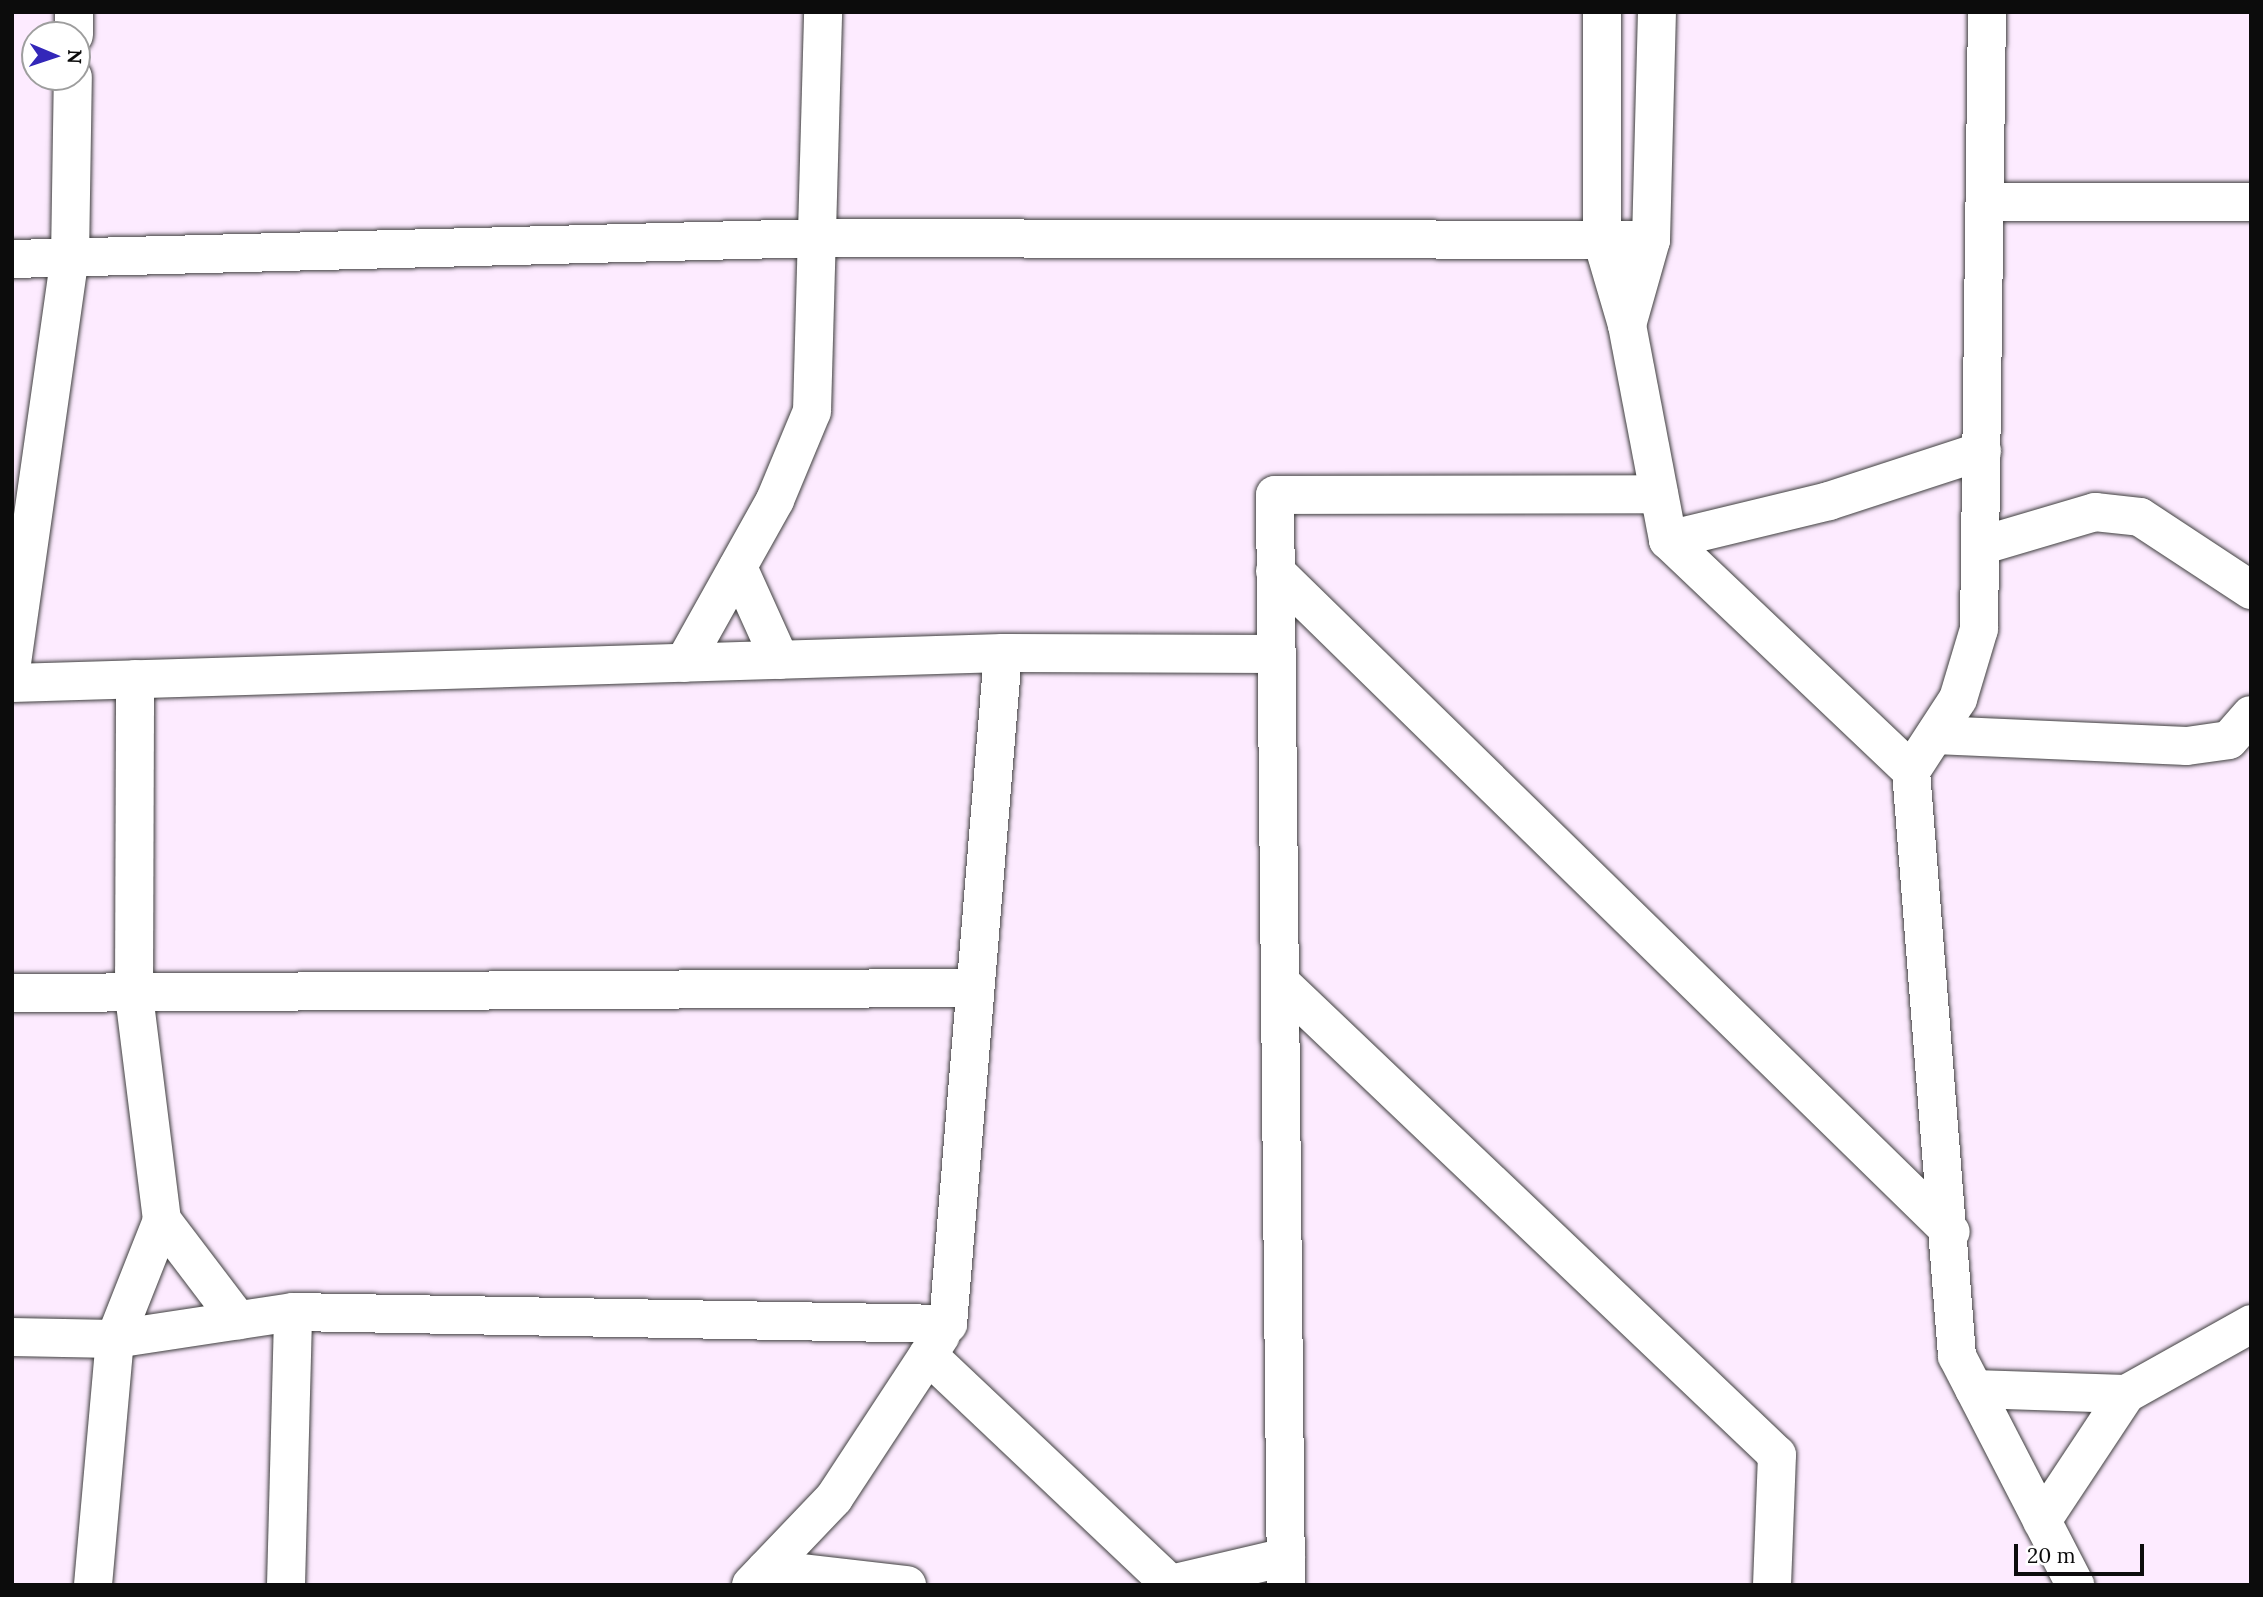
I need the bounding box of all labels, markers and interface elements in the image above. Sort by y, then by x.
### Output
north arrow [21,21,91,91]
text: N [63,49,87,64]
scale bar [2018,1530,2148,1574]
text: 20 m [2027,1542,2076,1569]

